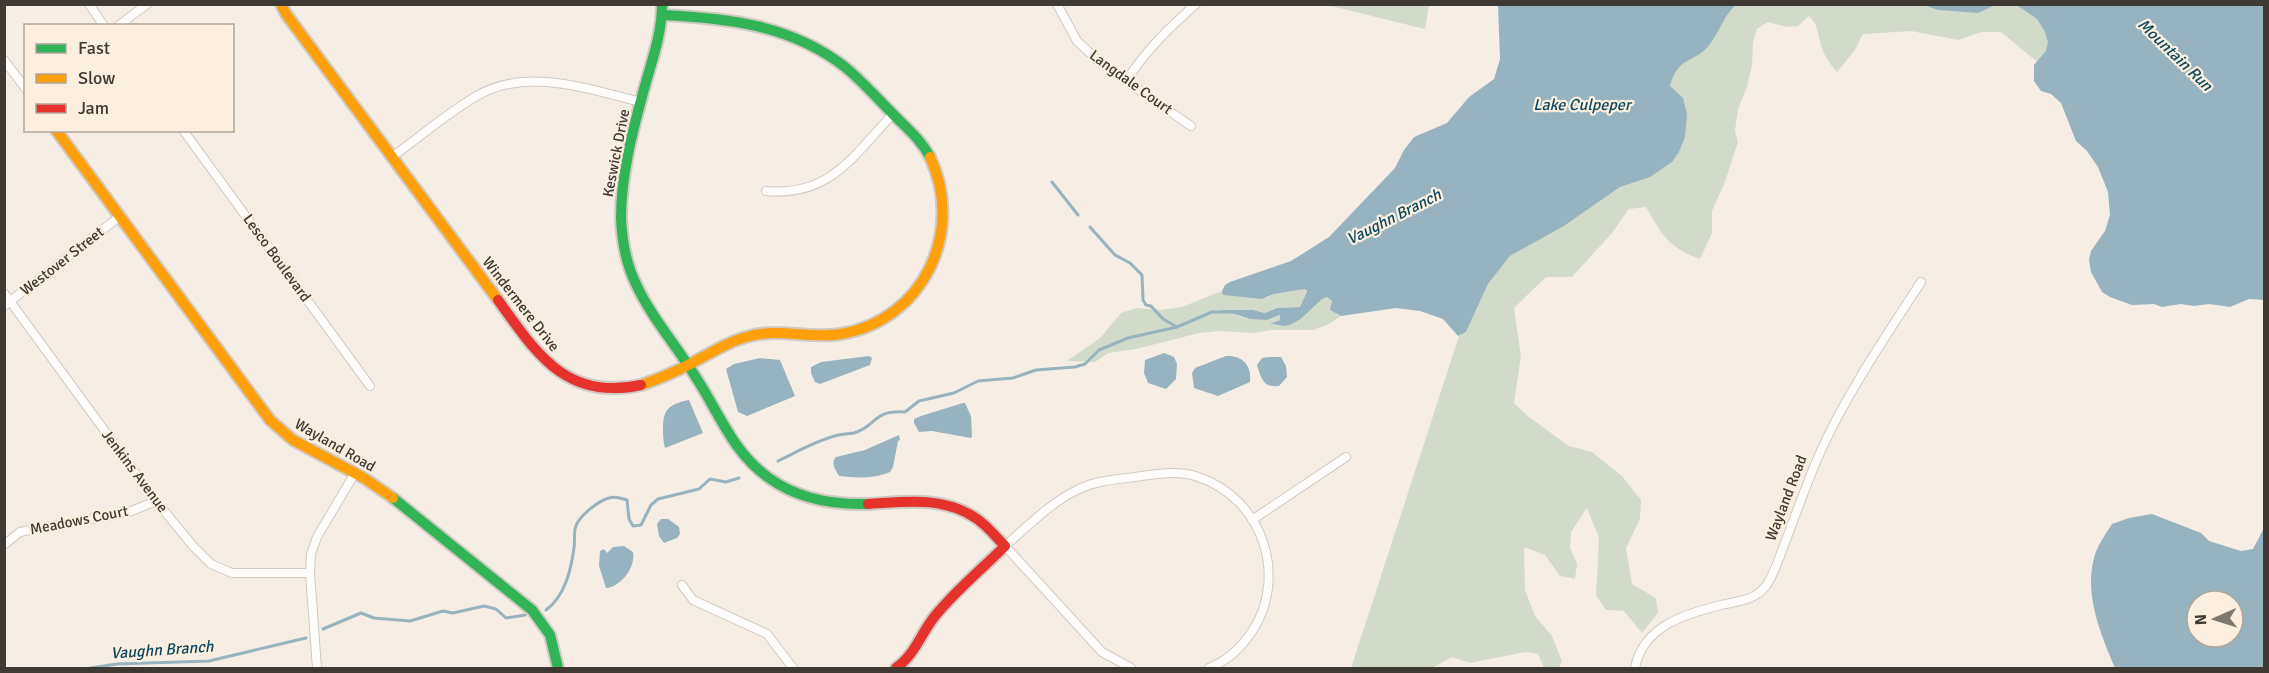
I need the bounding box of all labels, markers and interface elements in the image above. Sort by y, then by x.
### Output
water label: Mountain Run [2134,15,2217,96]
legend [24,24,234,132]
text: Fast [78,37,110,59]
street label: Langdale Court [1086,46,1176,118]
text: Slow [78,67,115,89]
water label: Lake Culpeper [1533,95,1633,115]
text: Jam [78,97,109,119]
street label: Keswick Drive [599,107,633,199]
water label: Vaughn Branch [1344,184,1446,249]
street label: Lesco Boulevard [239,211,315,305]
street label: Westover Street [17,223,107,299]
street label: Windermere Drive [478,253,564,355]
street label: Wayland Road [291,415,379,475]
street label: Jenkins Avenue [98,426,172,516]
street label: Wayland Road [1761,453,1811,543]
street label: Meadows Court [28,502,130,538]
north arrow [2185,589,2245,649]
text: N [2191,614,2211,626]
water label: Vaughn Branch [110,636,215,664]

